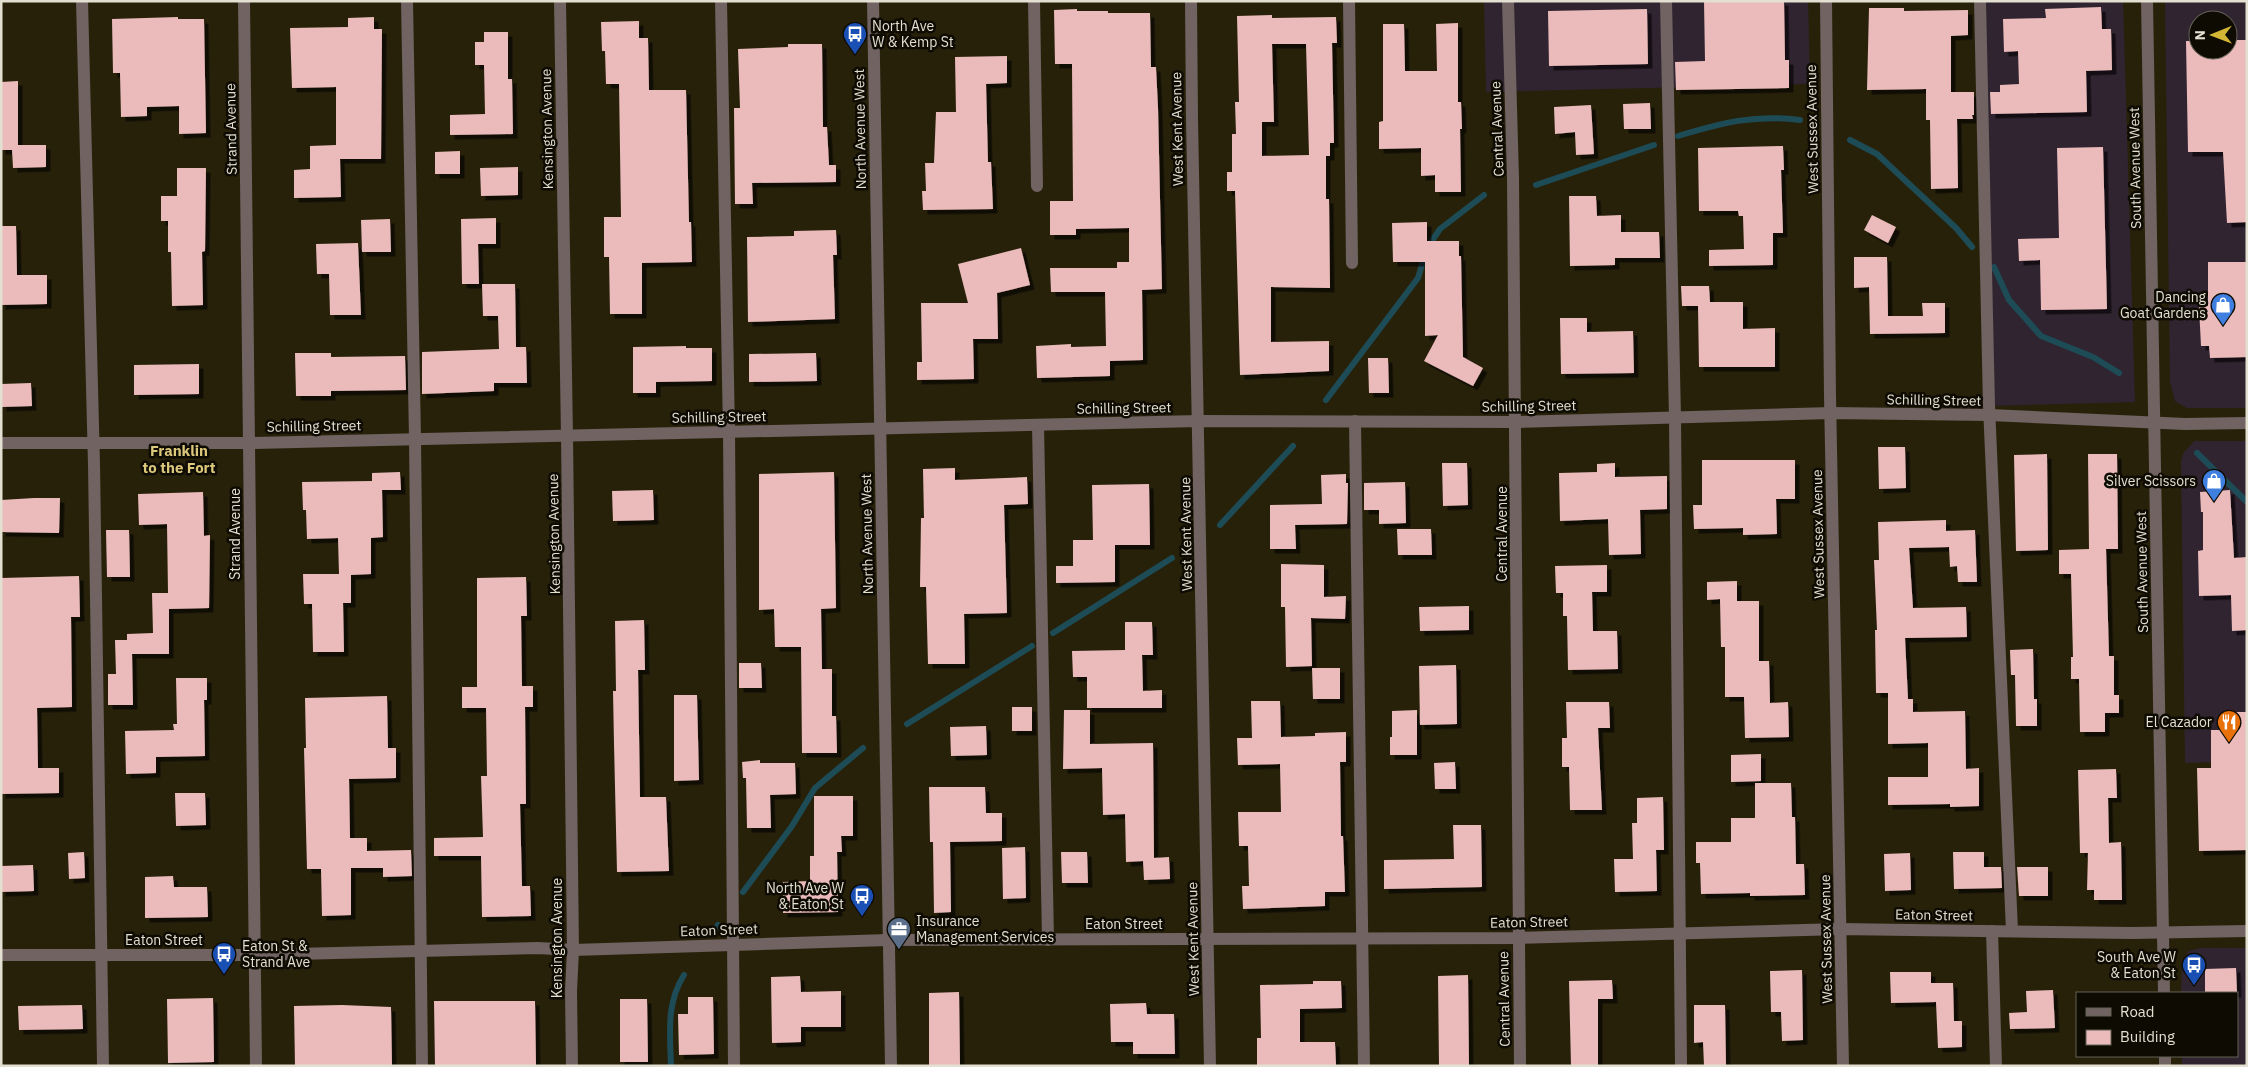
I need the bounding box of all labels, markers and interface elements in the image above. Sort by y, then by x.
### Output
north arrow [2188,10,2238,60]
place label: North Ave W & Kemp St [872,17,954,51]
bus stop icon: North Ave W & Kemp St [842,21,868,55]
text: N [2191,30,2209,40]
street label: West Sussex Avenue [1802,64,1822,194]
street label: Kensington Avenue [537,68,557,189]
street label: North Avenue West [850,68,870,190]
street label: West Kent Avenue [1167,72,1187,186]
street label: Central Avenue [1486,81,1508,177]
street label: Strand Avenue [221,83,241,175]
street label: South Avenue West [2125,107,2145,229]
place label: Dancing Goat Gardens [2120,288,2207,322]
shop icon: Dancing Goat Gardens [2210,292,2236,326]
street label: Schilling Street [1886,390,1982,410]
street label: Schilling Street [1481,396,1577,416]
street label: Schilling Street [1076,398,1172,418]
street label: Schilling Street [671,407,767,427]
street label: Schilling Street [266,416,362,436]
district label: Franklin to the Fort [143,441,216,477]
shop icon: Silver Scissors [2201,468,2227,502]
street label: West Sussex Avenue [1808,469,1828,599]
place label: Silver Scissors [2106,472,2196,490]
street label: Kensington Avenue [544,473,564,594]
street label: North Avenue West [857,473,877,595]
street label: West Kent Avenue [1176,477,1196,591]
street label: Central Avenue [1493,486,1511,582]
street label: Strand Avenue [226,488,244,580]
street label: South Avenue West [2132,511,2152,633]
restaurant icon: El Cazador [2216,709,2242,743]
place label: El Cazador [2145,713,2212,731]
street label: West Sussex Avenue [1816,874,1836,1004]
street label: Kensington Avenue [548,877,566,998]
place label: North Ave W & Eaton St [766,879,845,913]
street label: West Kent Avenue [1183,882,1203,996]
bus stop icon: North Ave W & Eaton St [849,883,875,917]
street label: Eaton Street [1895,905,1973,925]
place label: Insurance Management Services [916,912,1054,946]
street label: Eaton Street [1490,912,1568,932]
street label: Eaton Street [1085,915,1163,933]
office icon: Insurance Management Services [886,916,912,950]
street label: Eaton Street [680,920,758,940]
street label: Eaton Street [125,931,203,949]
place label: Eaton St & Strand Ave [242,937,310,971]
bus stop icon: Eaton St & Strand Ave [211,941,237,975]
place label: South Ave W & Eaton St [2097,948,2177,982]
street label: Central Avenue [1494,951,1514,1047]
bus stop icon: South Ave W & Eaton St [2181,952,2207,986]
legend [2076,992,2238,1057]
text: Road [2120,1002,2155,1021]
text: Building [2120,1027,2175,1046]

